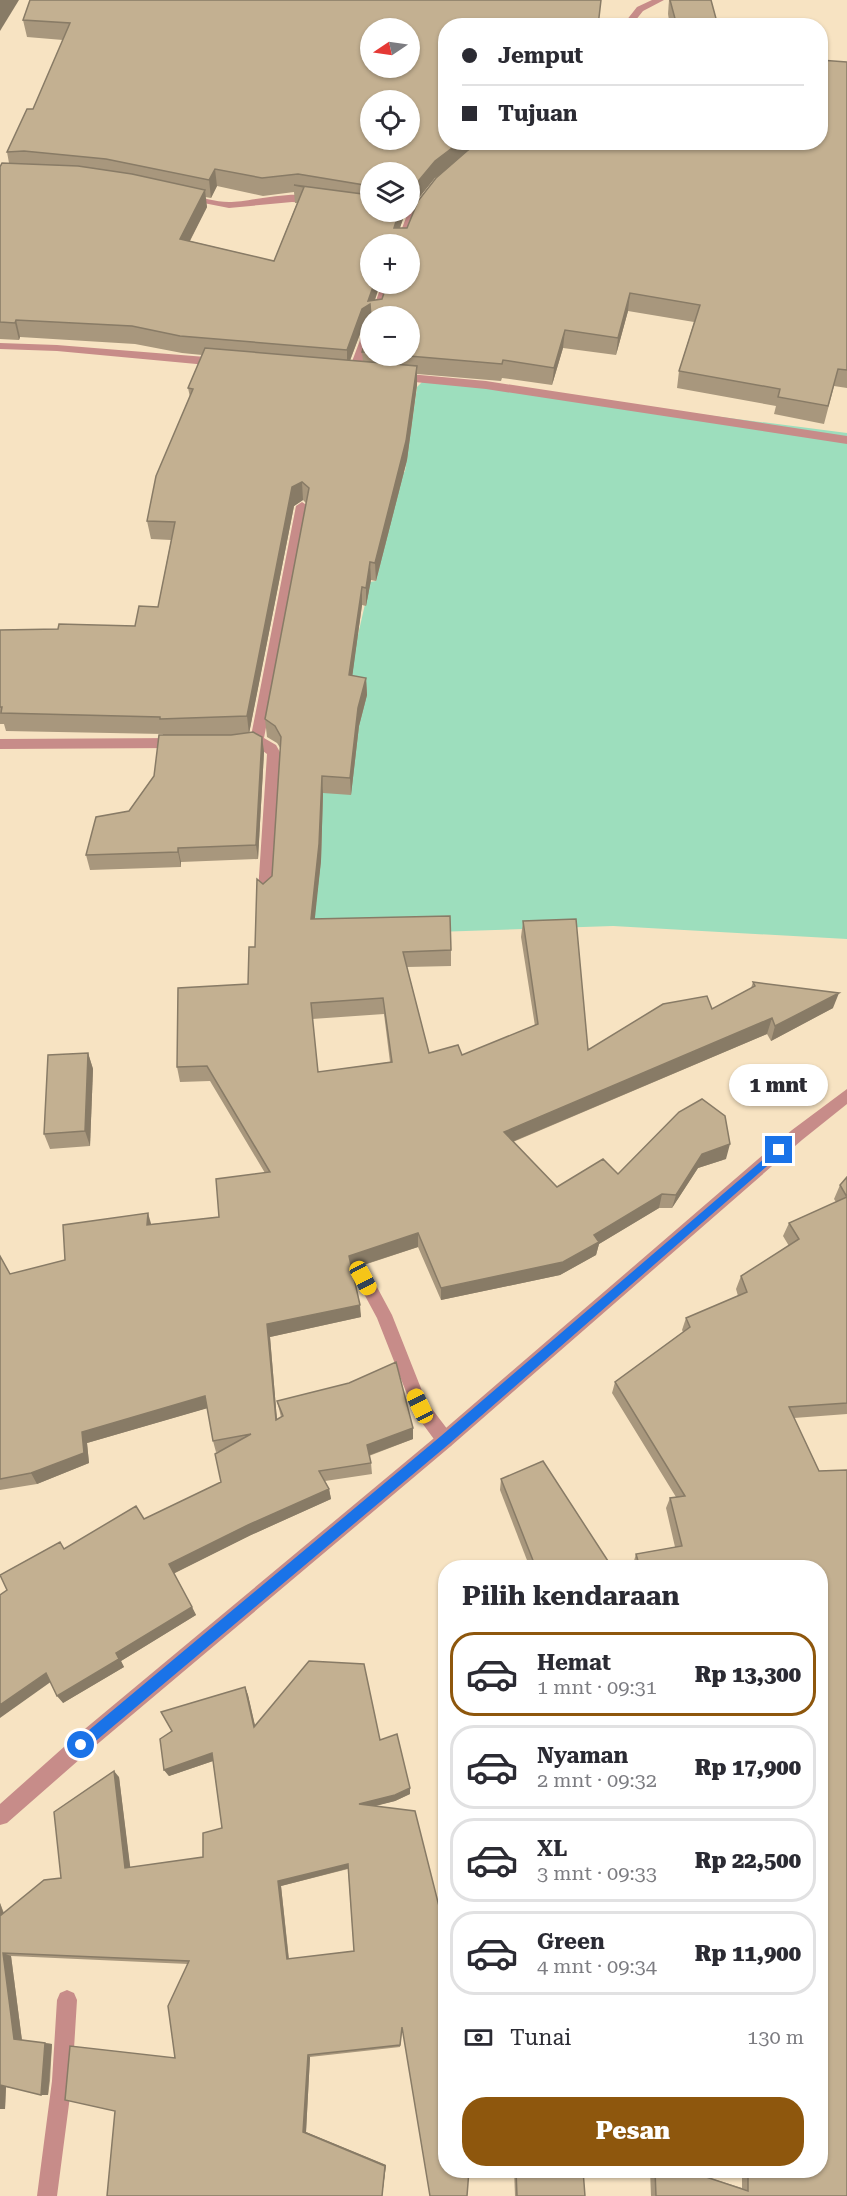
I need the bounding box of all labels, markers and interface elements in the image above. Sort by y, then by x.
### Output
north arrow [360,18,420,78]
map controls [360,18,420,366]
text: Jemput [498,43,583,68]
button: locate [360,90,420,150]
text: Tujuan [498,101,578,126]
button: layers [360,162,420,222]
button: + [360,234,420,294]
button: − [360,306,420,366]
callout: 1 mnt [730,1063,828,1105]
text: 1 mnt [750,1073,807,1097]
route end [765,1136,792,1163]
car [347,1258,379,1298]
car [404,1386,436,1426]
text: Pilih kendaraan [462,1580,680,1612]
icon: car [465,1647,519,1701]
text: Hemat [537,1650,611,1675]
text: Rp 13,300 [695,1662,801,1687]
text: 1 mnt · 09:31 [537,1675,657,1699]
route start [67,1731,94,1758]
icon: car [465,1740,519,1794]
text: Nyaman [537,1743,628,1768]
text: Rp 17,900 [695,1755,801,1780]
text: 2 mnt · 09:32 [537,1768,657,1792]
icon: car [465,1833,519,1887]
text: XL [537,1836,567,1861]
text: Rp 22,500 [695,1848,801,1873]
text: 3 mnt · 09:33 [537,1861,657,1885]
icon: car [465,1926,519,1980]
text: Green [537,1929,605,1954]
text: Rp 11,900 [695,1941,801,1966]
text: 4 mnt · 09:34 [537,1954,657,1978]
icon: cash [462,2021,495,2054]
text: Tunai [510,2025,571,2050]
text: 130 m [747,2025,804,2049]
button: Pesan [462,2097,804,2166]

